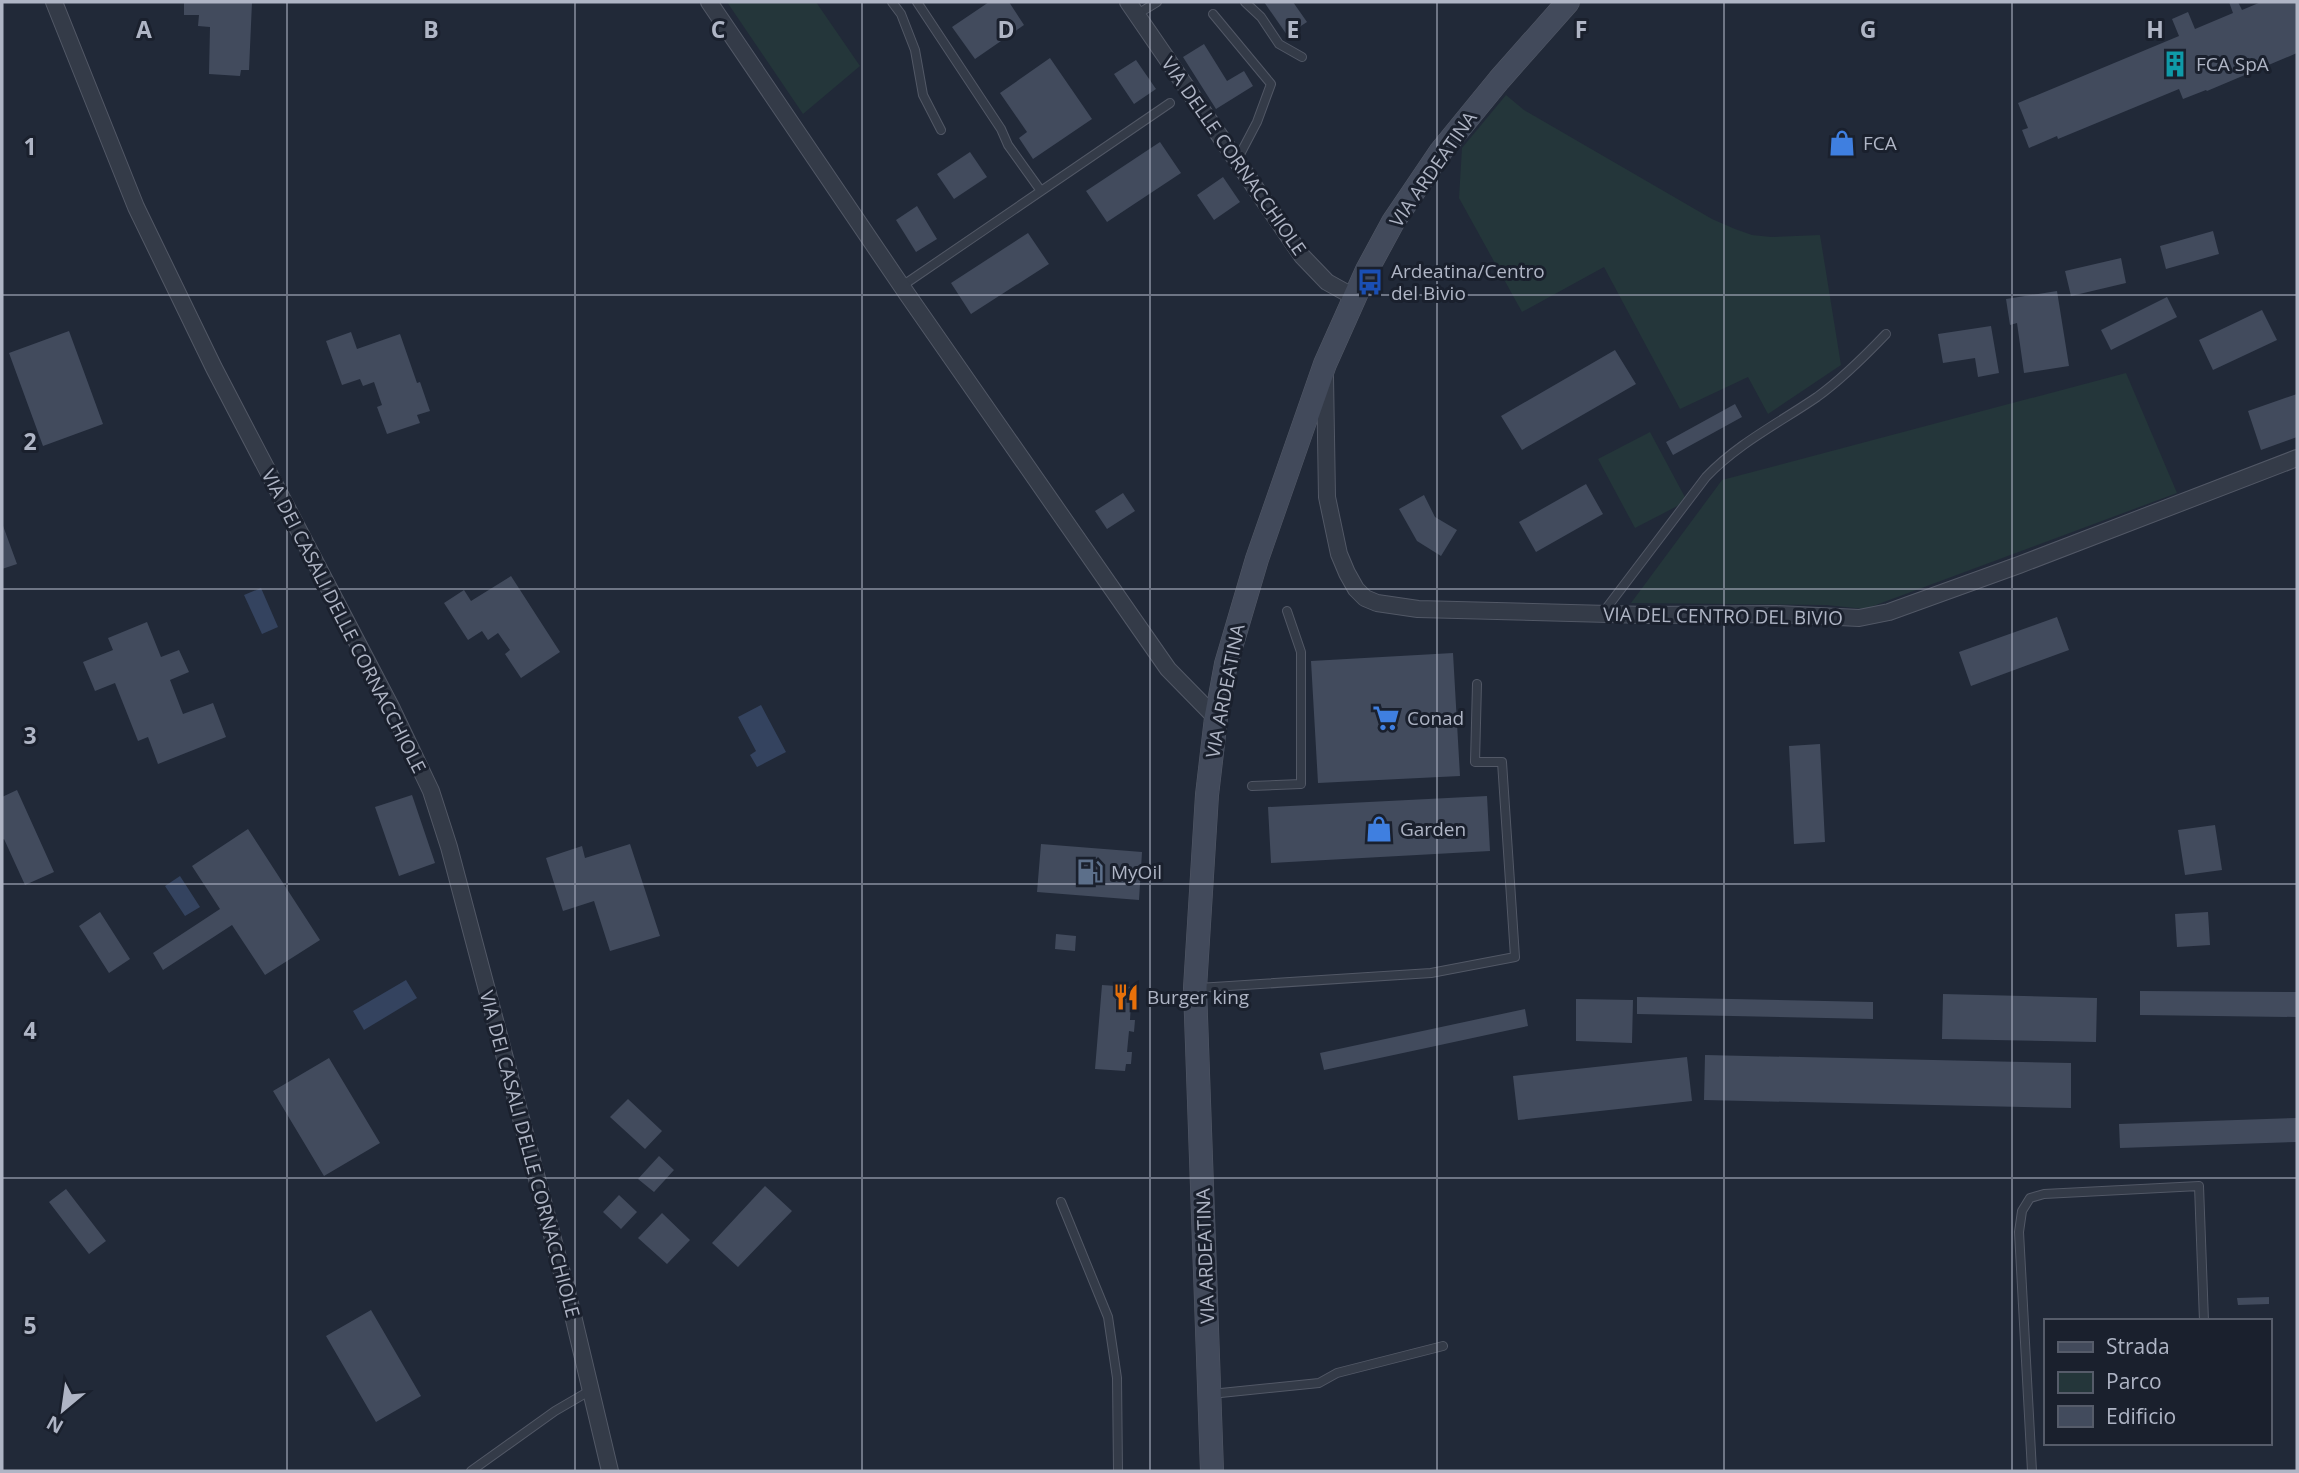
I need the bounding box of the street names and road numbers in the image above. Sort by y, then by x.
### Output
street label: VIA DELLE CORNACCHIOLE [1156,52,1312,260]
street label: VIA ARDEATINA [1383,106,1483,232]
street label: VIA DEI CASALI DELLE CORNACCHIOLE [256,465,432,777]
street label: VIA DEL CENTRO DEL BIVIO [1603,601,1843,631]
street label: VIA ARDEATINA [1199,622,1251,760]
street label: VIA DEI CASALI DELLE CORNACCHIOLE [474,988,586,1320]
street label: VIA ARDEATINA [1190,1188,1220,1324]

